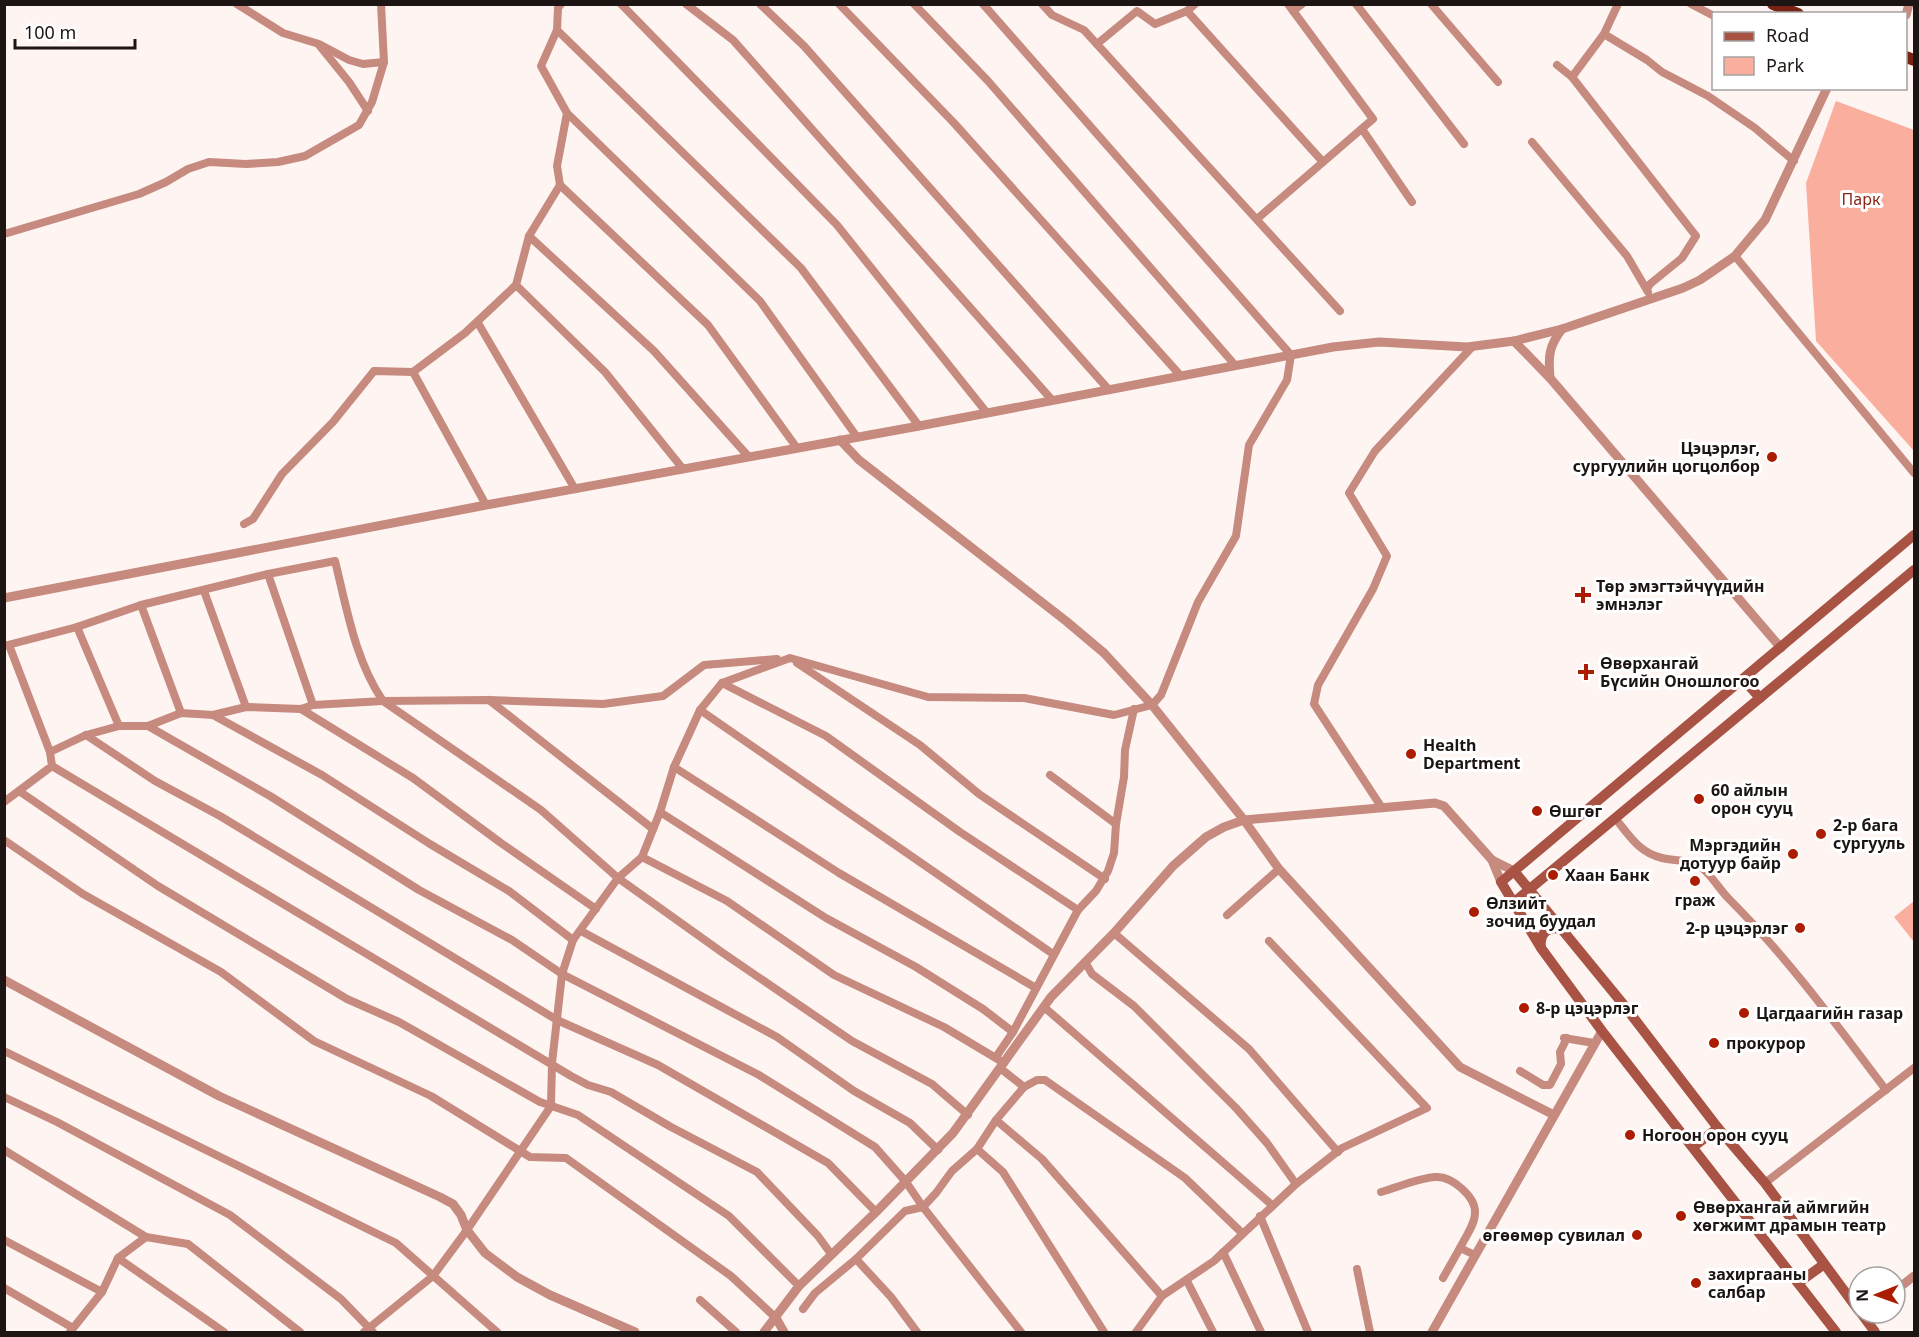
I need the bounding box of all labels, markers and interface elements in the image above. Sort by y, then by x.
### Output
scale bar [15,12,135,50]
legend [1712,12,1907,90]
text: 100 m [24,20,76,44]
text: Road [1766,23,1809,47]
text: Park [1766,53,1804,77]
park label: Парк [1842,188,1881,210]
place label: Цэцэрлэг, сургуулийн цогцолбор [1573,437,1760,477]
marker: Цэцэрлэг, сургуулийн цогцолбор [1765,450,1779,464]
place label: Төр эмэгтэйчүүдийн эмнэлэг [1596,575,1765,615]
marker: Төр эмэгтэйчүүдийн эмнэлэг [1574,586,1592,604]
place label: Өвөрхангай Бүсийн Оношлогоо [1600,652,1760,692]
marker: Өвөрхангай Бүсийн Оношлогоо [1577,663,1595,681]
place label: Health Department [1423,734,1521,774]
marker: Health Department [1404,747,1418,761]
place label: 60 айлын орон сууц [1711,779,1793,819]
marker: 60 айлын орон сууц [1692,792,1706,806]
place label: Өшгөг [1549,800,1603,822]
marker: Өшгөг [1530,804,1544,818]
place label: 2-р бага сургууль [1833,814,1905,854]
marker: 2-р бага сургууль [1814,827,1828,841]
place label: Мэргэдийн дотуур байр [1680,834,1781,874]
marker: Мэргэдийн дотуур байр [1786,847,1800,861]
place label: Хаан Банк [1565,864,1650,886]
marker: Хаан Банк [1546,868,1560,882]
marker: граж [1688,874,1702,888]
place label: граж [1675,889,1716,911]
place label: Өлзийт зочид буудал [1486,892,1596,932]
marker: Өлзийт зочид буудал [1467,905,1481,919]
place label: 2-р цэцэрлэг [1686,917,1788,939]
marker: 2-р цэцэрлэг [1793,921,1807,935]
place label: 8-р цэцэрлэг [1536,997,1639,1019]
marker: 8-р цэцэрлэг [1517,1001,1531,1015]
place label: Цагдаагийн газар [1756,1002,1903,1024]
marker: Цагдаагийн газар [1737,1006,1751,1020]
place label: прокурор [1726,1032,1806,1054]
marker: прокурор [1707,1036,1721,1050]
place label: Ногоон орон сууц [1642,1124,1789,1146]
marker: Ногоон орон сууц [1623,1128,1637,1142]
place label: Өвөрхангай аймгийн хөгжимт драмын театр [1693,1196,1886,1236]
marker: Өвөрхангай аймгийн хөгжимт драмын театр [1674,1209,1688,1223]
place label: өгөөмөр сувилал [1482,1224,1625,1246]
marker: өгөөмөр сувилал [1630,1228,1644,1242]
place label: захиргааны салбар [1708,1263,1806,1303]
north arrow [1847,1265,1907,1325]
marker: захиргааны салбар [1689,1276,1703,1290]
text: N [1851,1289,1873,1302]

